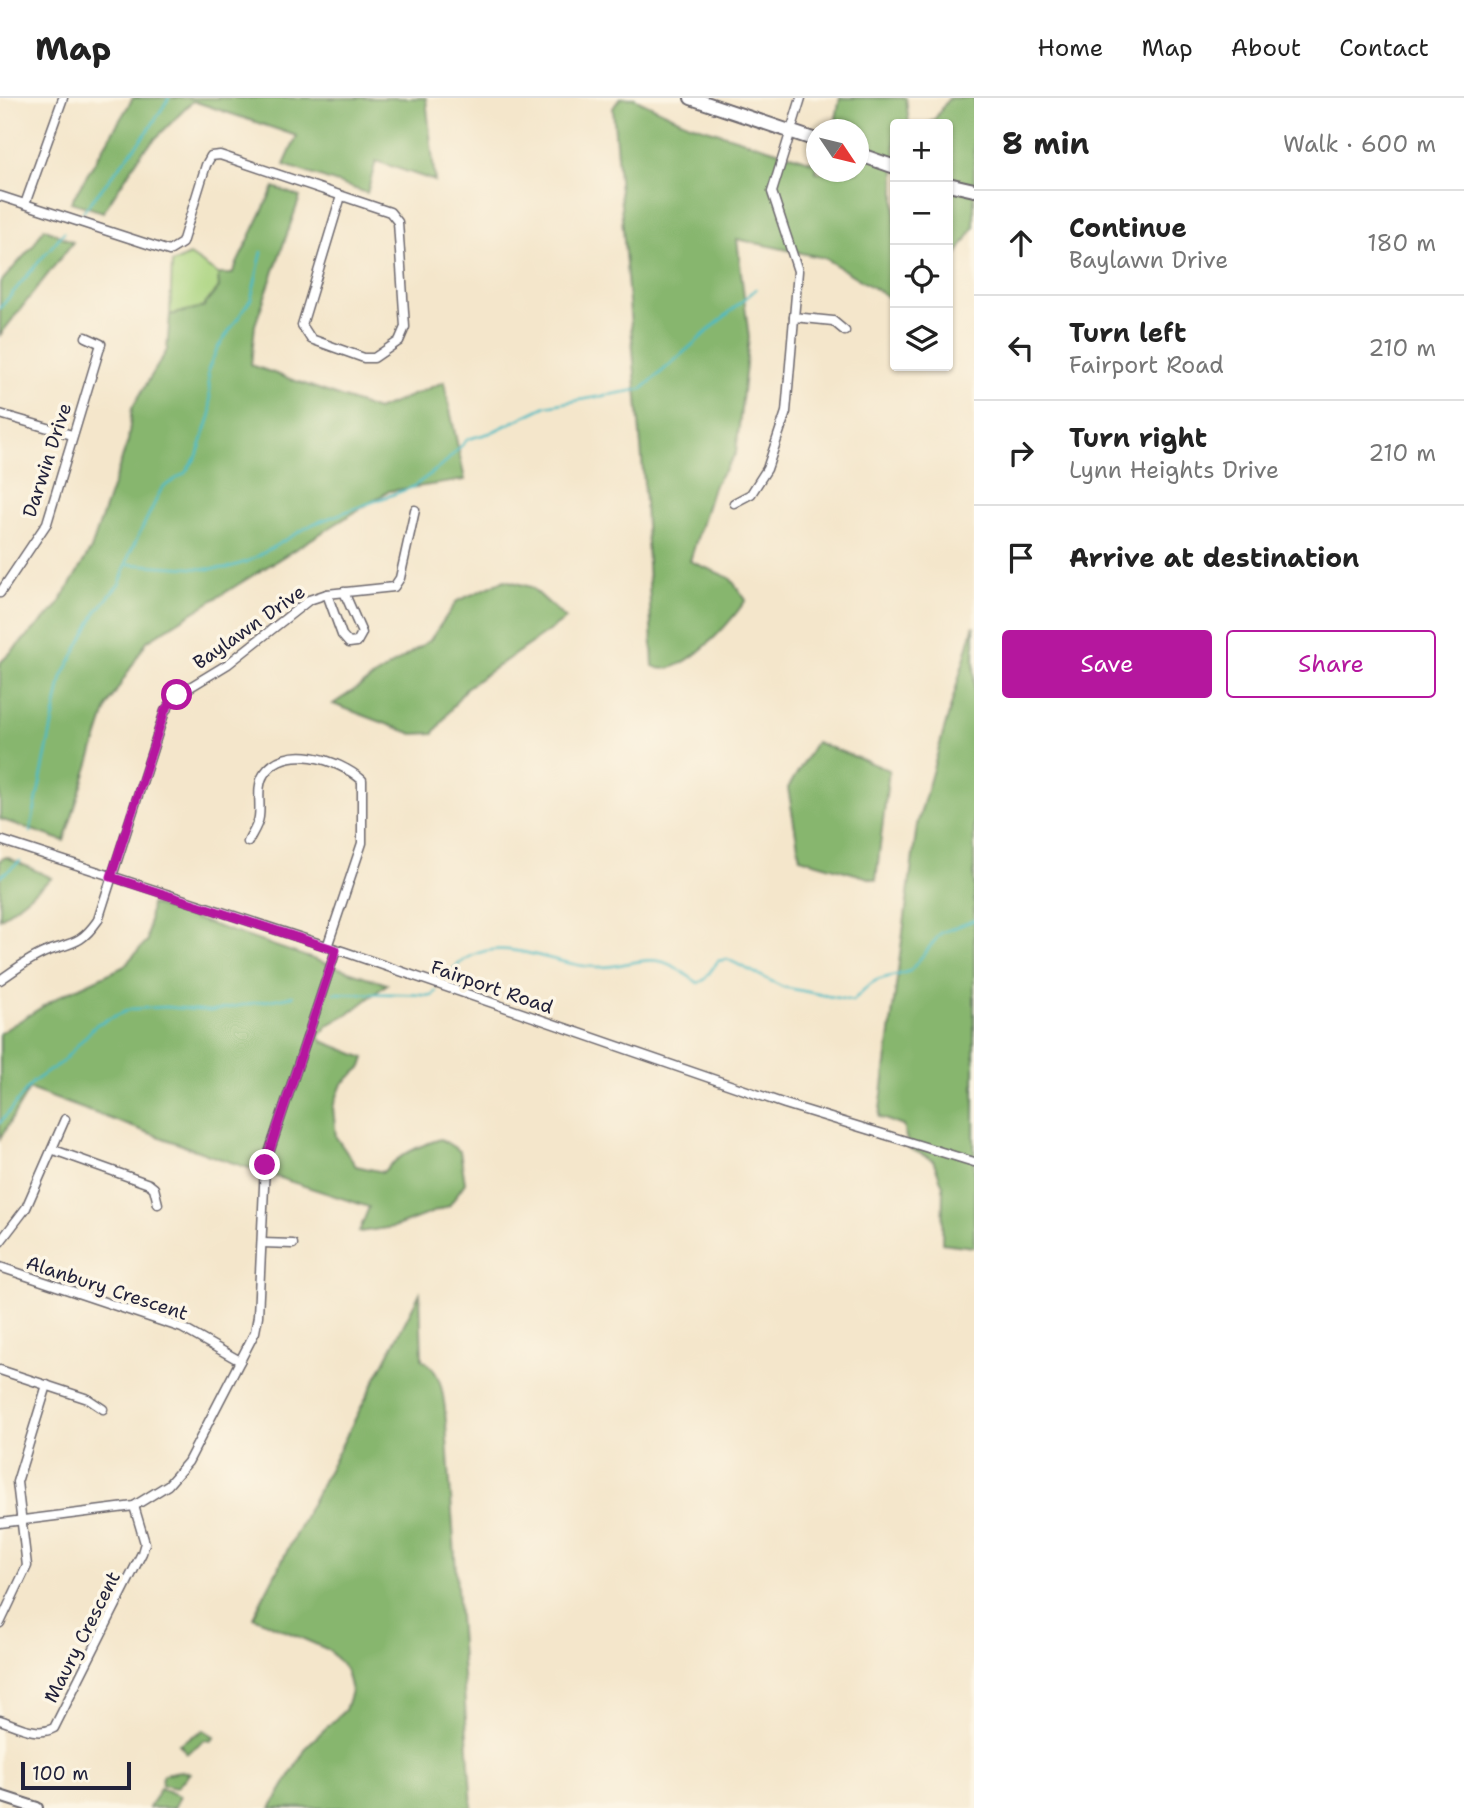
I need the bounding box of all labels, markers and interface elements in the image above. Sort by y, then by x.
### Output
text: Map [35,26,111,71]
text: Home [1037,32,1103,64]
text: Map [1141,32,1193,64]
text: About [1231,32,1301,64]
text: Contact [1339,32,1429,64]
north arrow [806,119,869,182]
map controls [890,119,953,371]
button: + [890,119,953,182]
text: 8 min [1002,123,1089,164]
text: Walk · 600 m [1283,129,1436,159]
button: − [890,182,953,245]
text: Continue [1069,210,1187,245]
icon: ahead [1002,224,1040,262]
text: 180 m [1367,228,1436,258]
button: locate [890,245,953,308]
text: Baylawn Drive [1069,245,1228,275]
button: layers [890,308,953,371]
text: Turn left [1069,315,1186,350]
icon: left [1002,329,1040,367]
text: 210 m [1368,333,1436,363]
text: Fairport Road [1069,350,1224,380]
street label: Darwin Drive [17,400,77,520]
text: Turn right [1069,420,1207,455]
icon: right [1002,434,1040,472]
text: 210 m [1368,438,1436,468]
text: Lynn Heights Drive [1069,455,1279,485]
icon: arrive [1002,539,1040,577]
text: Arrive at destination [1069,540,1359,575]
street label: Baylawn Drive [188,579,310,675]
button: Save [1002,630,1212,698]
button: Share [1226,630,1436,698]
route start [161,679,192,710]
street label: Fairport Road [427,954,557,1020]
route end [249,1149,280,1180]
street label: Alanbury Crescent [23,1250,191,1326]
street label: Maury Crescent [38,1567,126,1707]
scale bar [21,1759,131,1791]
text: 100 m [32,1761,89,1786]

